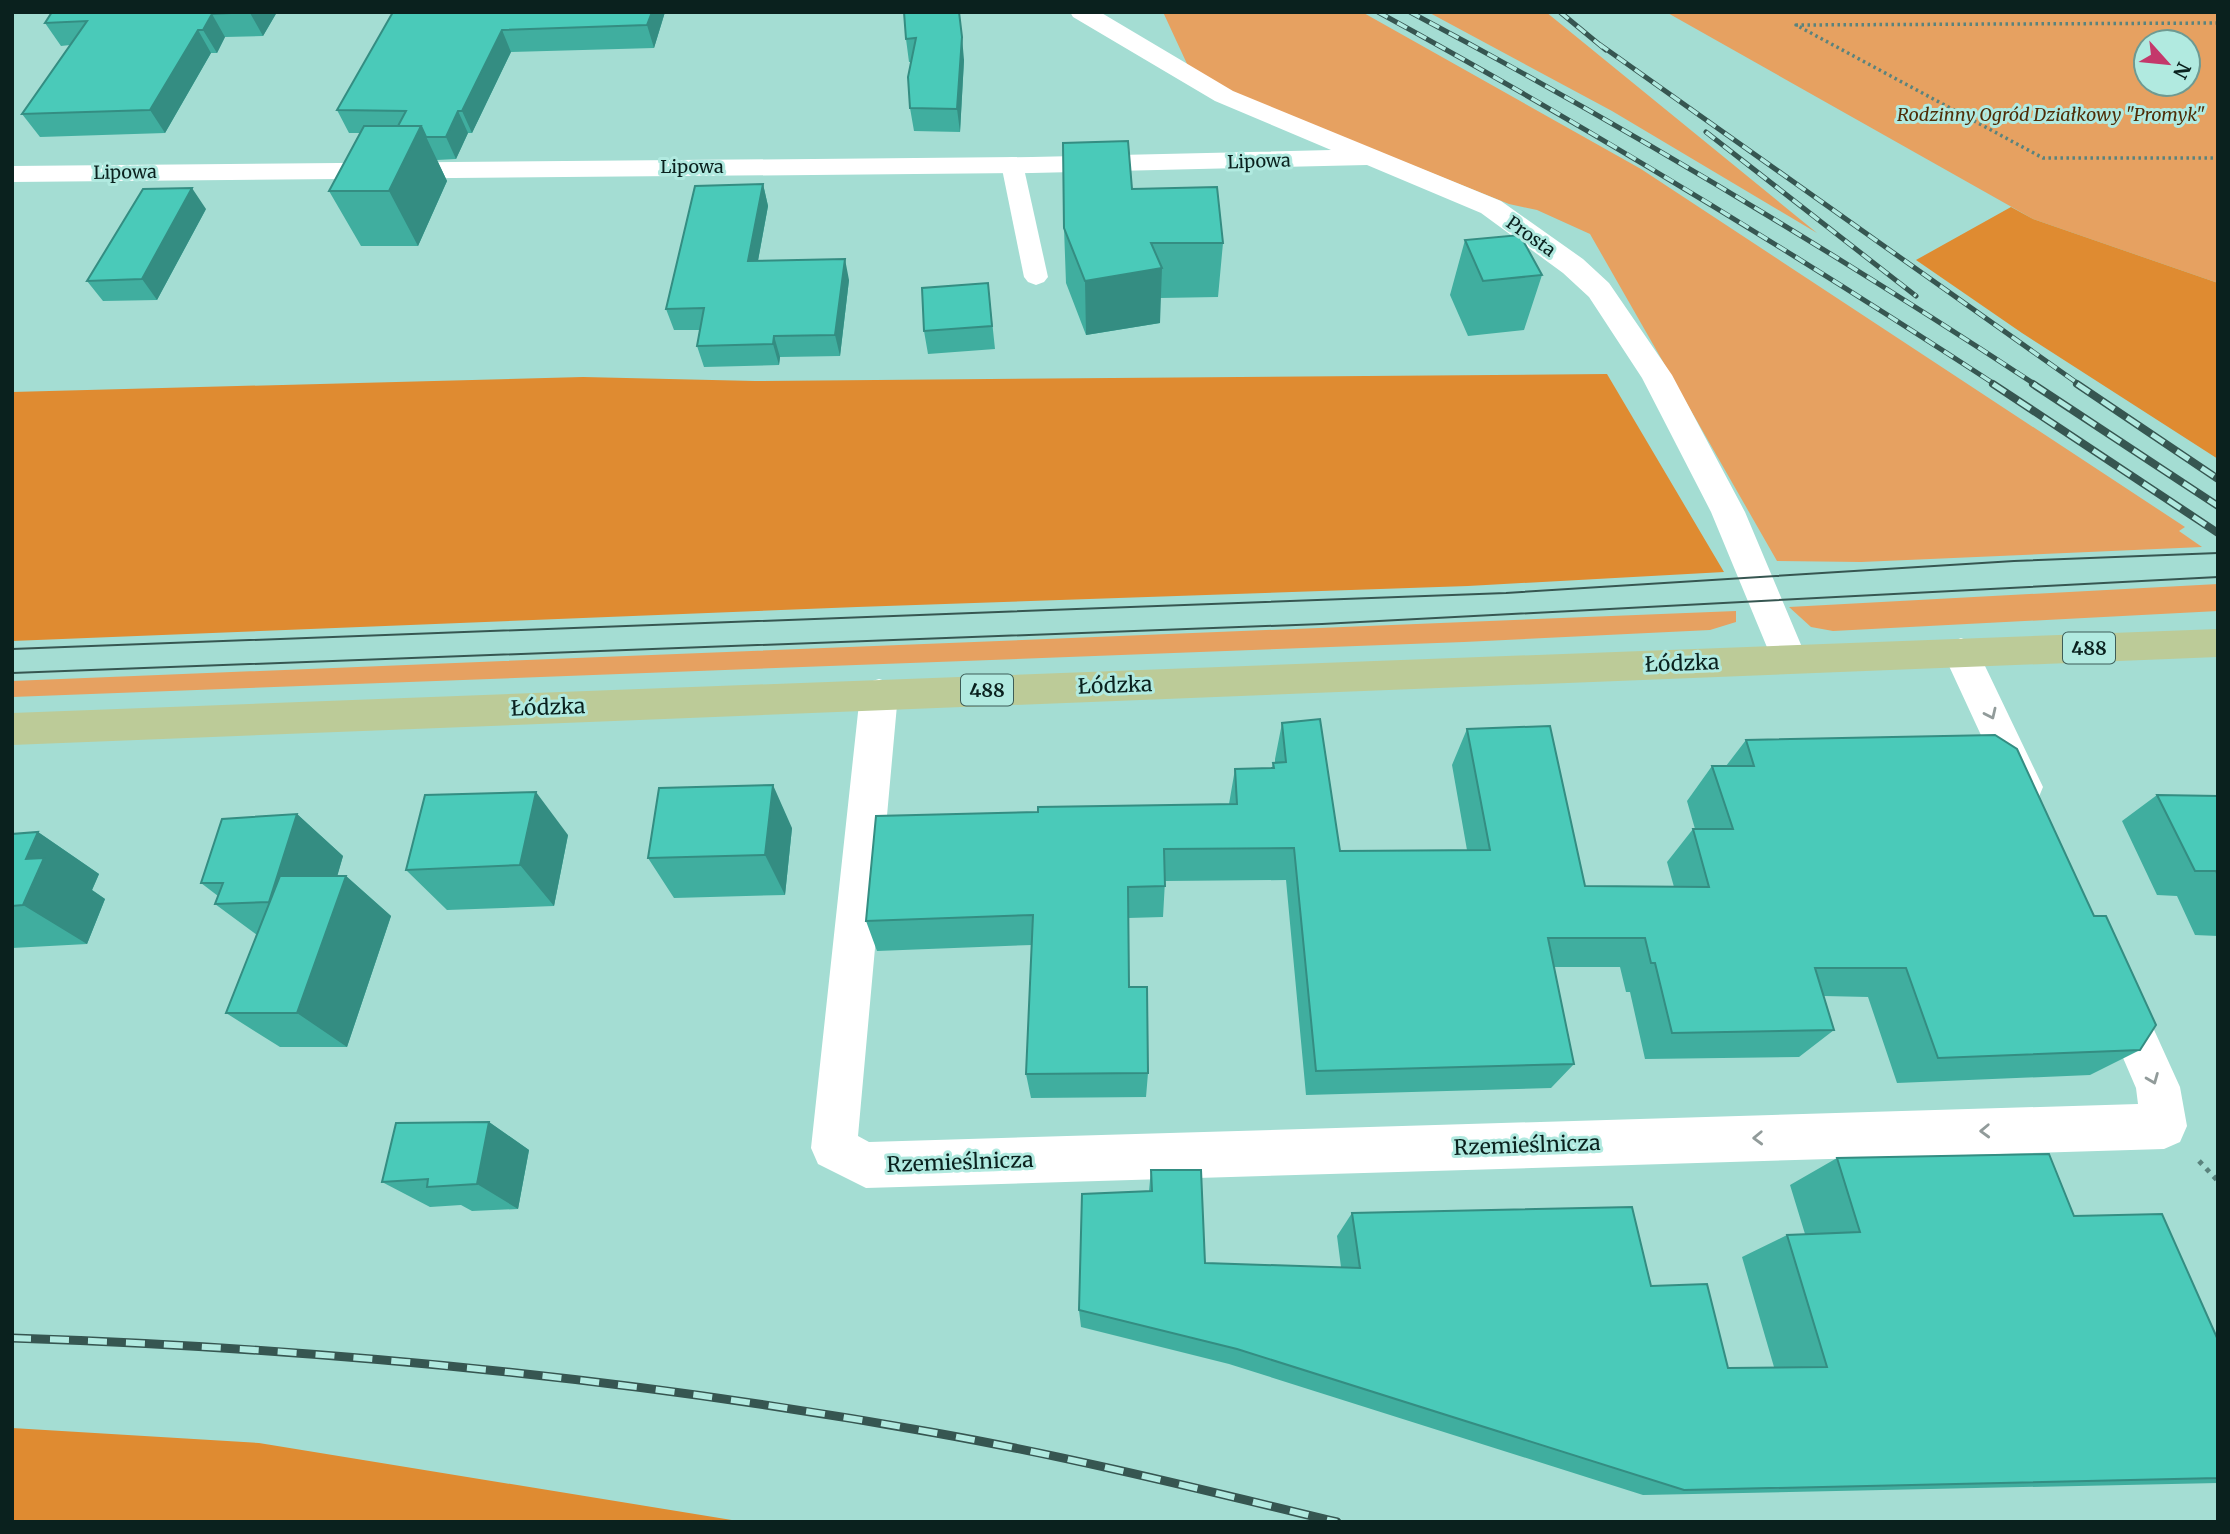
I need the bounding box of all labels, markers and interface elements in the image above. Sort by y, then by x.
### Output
north arrow [2132,28,2202,98]
text: N [2168,59,2196,83]
park label: Rodzinny Ogród Działkowy "Promyk" [1897,103,2205,126]
street label: Lipowa [1227,148,1291,174]
street label: Lipowa [660,155,724,178]
street label: Lipowa [93,160,157,184]
street label: Prosta [1502,211,1561,261]
road number: 488 [2063,632,2115,664]
street label: Łódzka [1644,648,1720,678]
street label: Łódzka [1077,670,1153,700]
road number: 488 [961,674,1013,706]
street label: Łódzka [510,692,586,722]
one-way arrow [1983,707,1997,719]
one-way arrow [2145,1072,2159,1084]
one-way arrow [1979,1123,1990,1139]
street label: Rzemieślnicza [1453,1129,1601,1161]
one-way arrow [1752,1130,1762,1146]
street label: Rzemieślnicza [886,1146,1034,1178]

